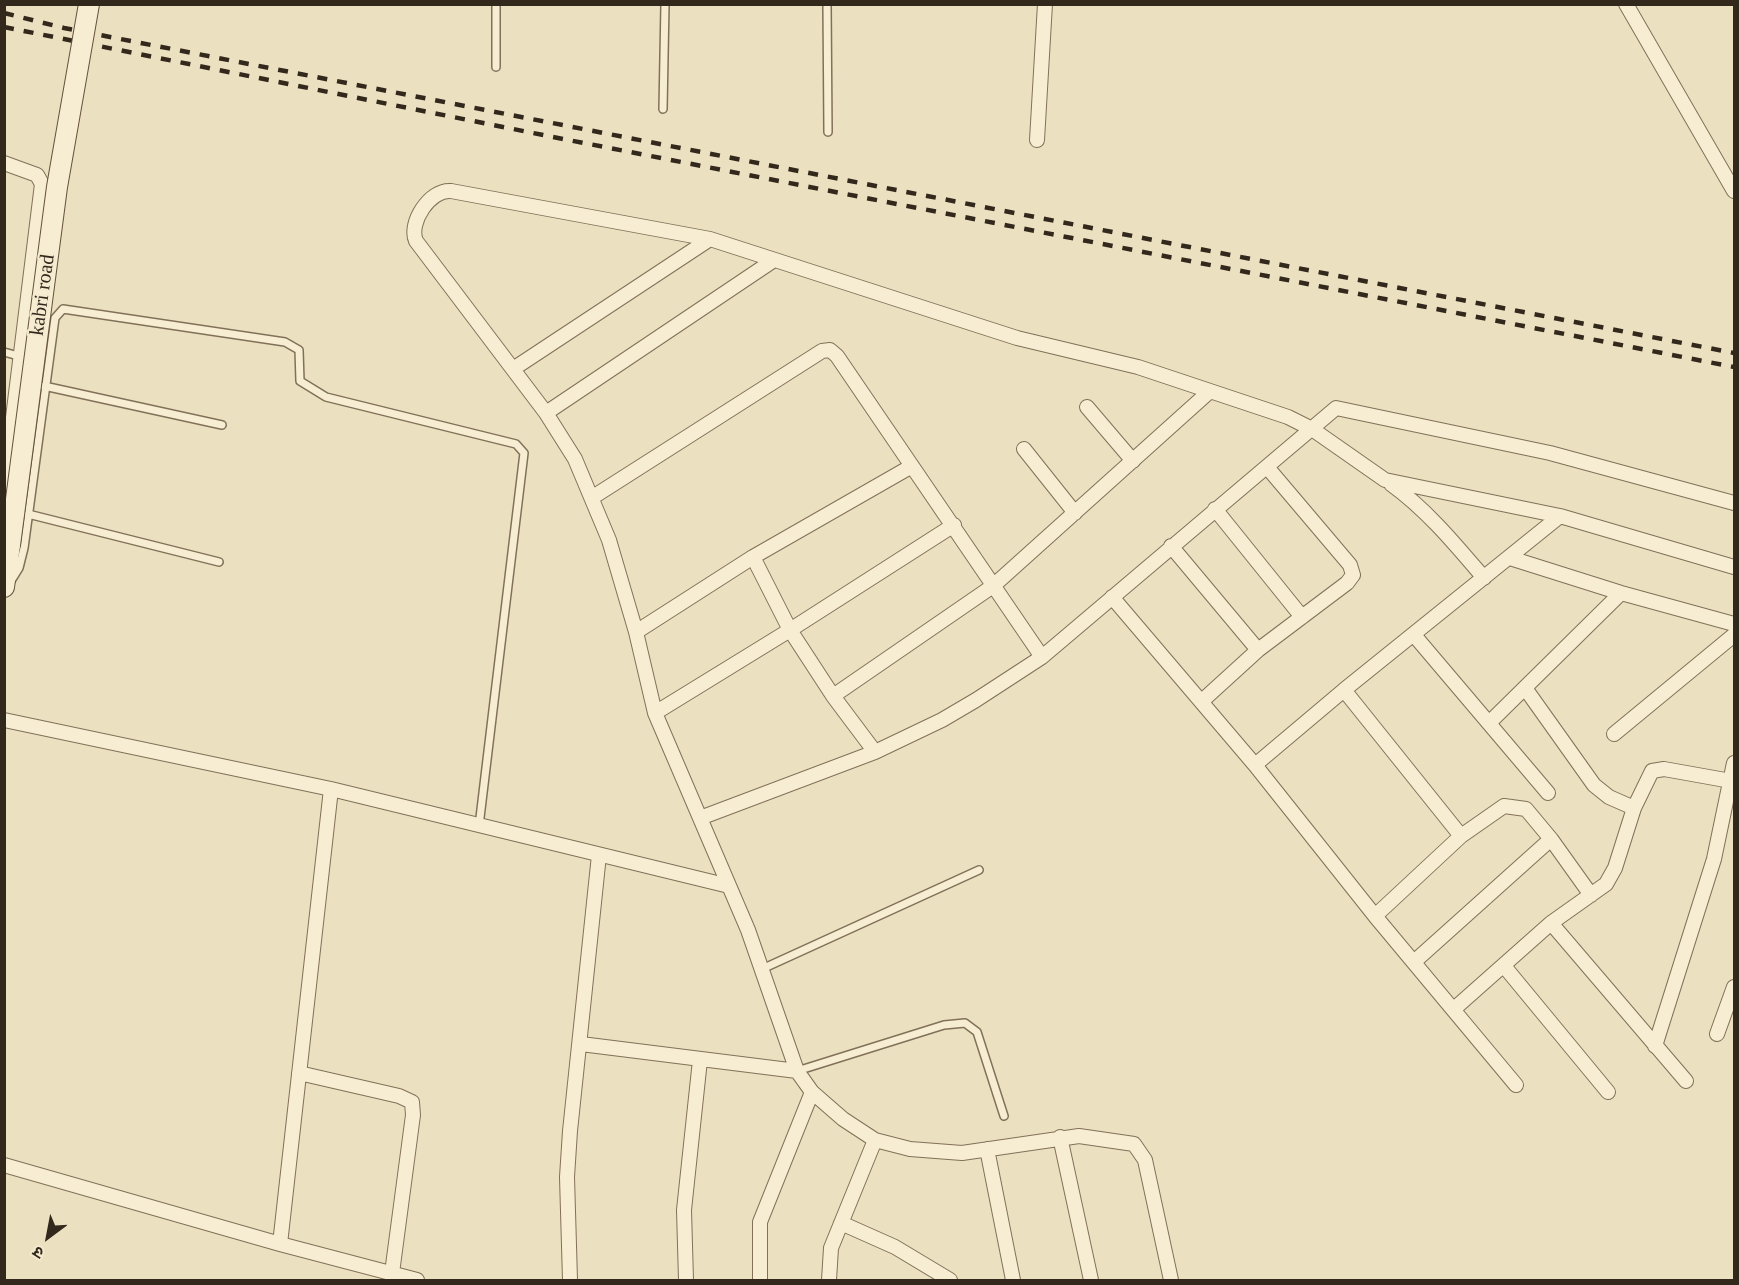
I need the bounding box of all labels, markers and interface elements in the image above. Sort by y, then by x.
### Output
street label: kabri road [25,253,61,337]
north arrow [18,1207,78,1267]
text: उ [30,1243,47,1262]

